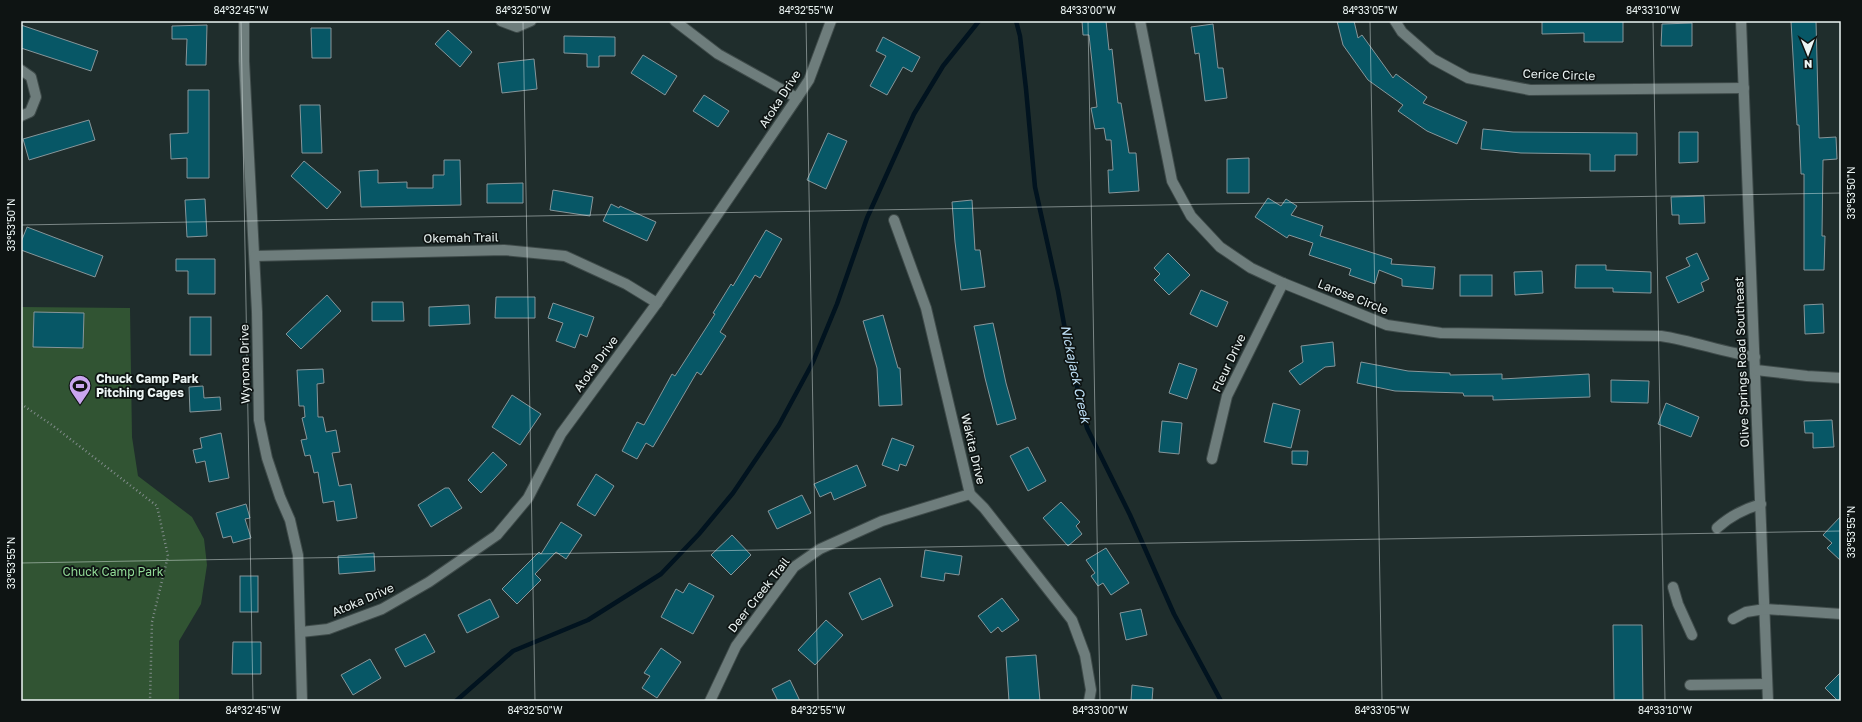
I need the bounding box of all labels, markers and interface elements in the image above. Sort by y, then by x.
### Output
text: 84°32'45"W [213,4,269,16]
text: 84°32'50"W [495,4,551,16]
text: 84°32'55"W [779,4,834,16]
text: 84°33'00"W [1060,4,1116,16]
text: 84°33'05"W [1342,4,1398,16]
text: 84°33'10"W [1626,4,1681,16]
north arrow [1788,34,1828,74]
text: N [1804,58,1812,71]
street label: Cerice Circle [1522,66,1596,83]
street label: Atoka Drive [755,67,804,130]
text: 33°53'50"N [1845,167,1857,219]
text: 33°53'50"N [5,199,17,251]
street label: Okemah Trail [423,229,499,246]
street label: Larose Circle [1316,276,1391,318]
street label: Olive Springs Road Southeast [1731,276,1752,448]
street label: Wynona Drive [236,324,253,404]
water label: Nickajack Creek [1058,324,1095,426]
street label: Fleur Drive [1209,331,1249,394]
street label: Atoka Drive [570,333,621,395]
place label: Chuck Camp Park Pitching Cages [96,371,199,400]
sports icon: Chuck Camp Park Pitching Cages [67,373,93,406]
street label: Wakita Drive [958,412,989,486]
text: 33°53'55"N [1845,506,1857,558]
text: 33°53'55"N [5,537,17,589]
street label: Deer Creek Trail [725,554,793,635]
park label: Chuck Camp Park [62,564,164,579]
street label: Atoka Drive [330,580,396,619]
text: 84°32'45"W [225,704,281,716]
text: 84°32'50"W [507,704,563,716]
text: 84°32'55"W [791,704,846,716]
text: 84°33'00"W [1072,704,1128,716]
text: 84°33'05"W [1354,704,1410,716]
text: 84°33'10"W [1638,704,1693,716]

